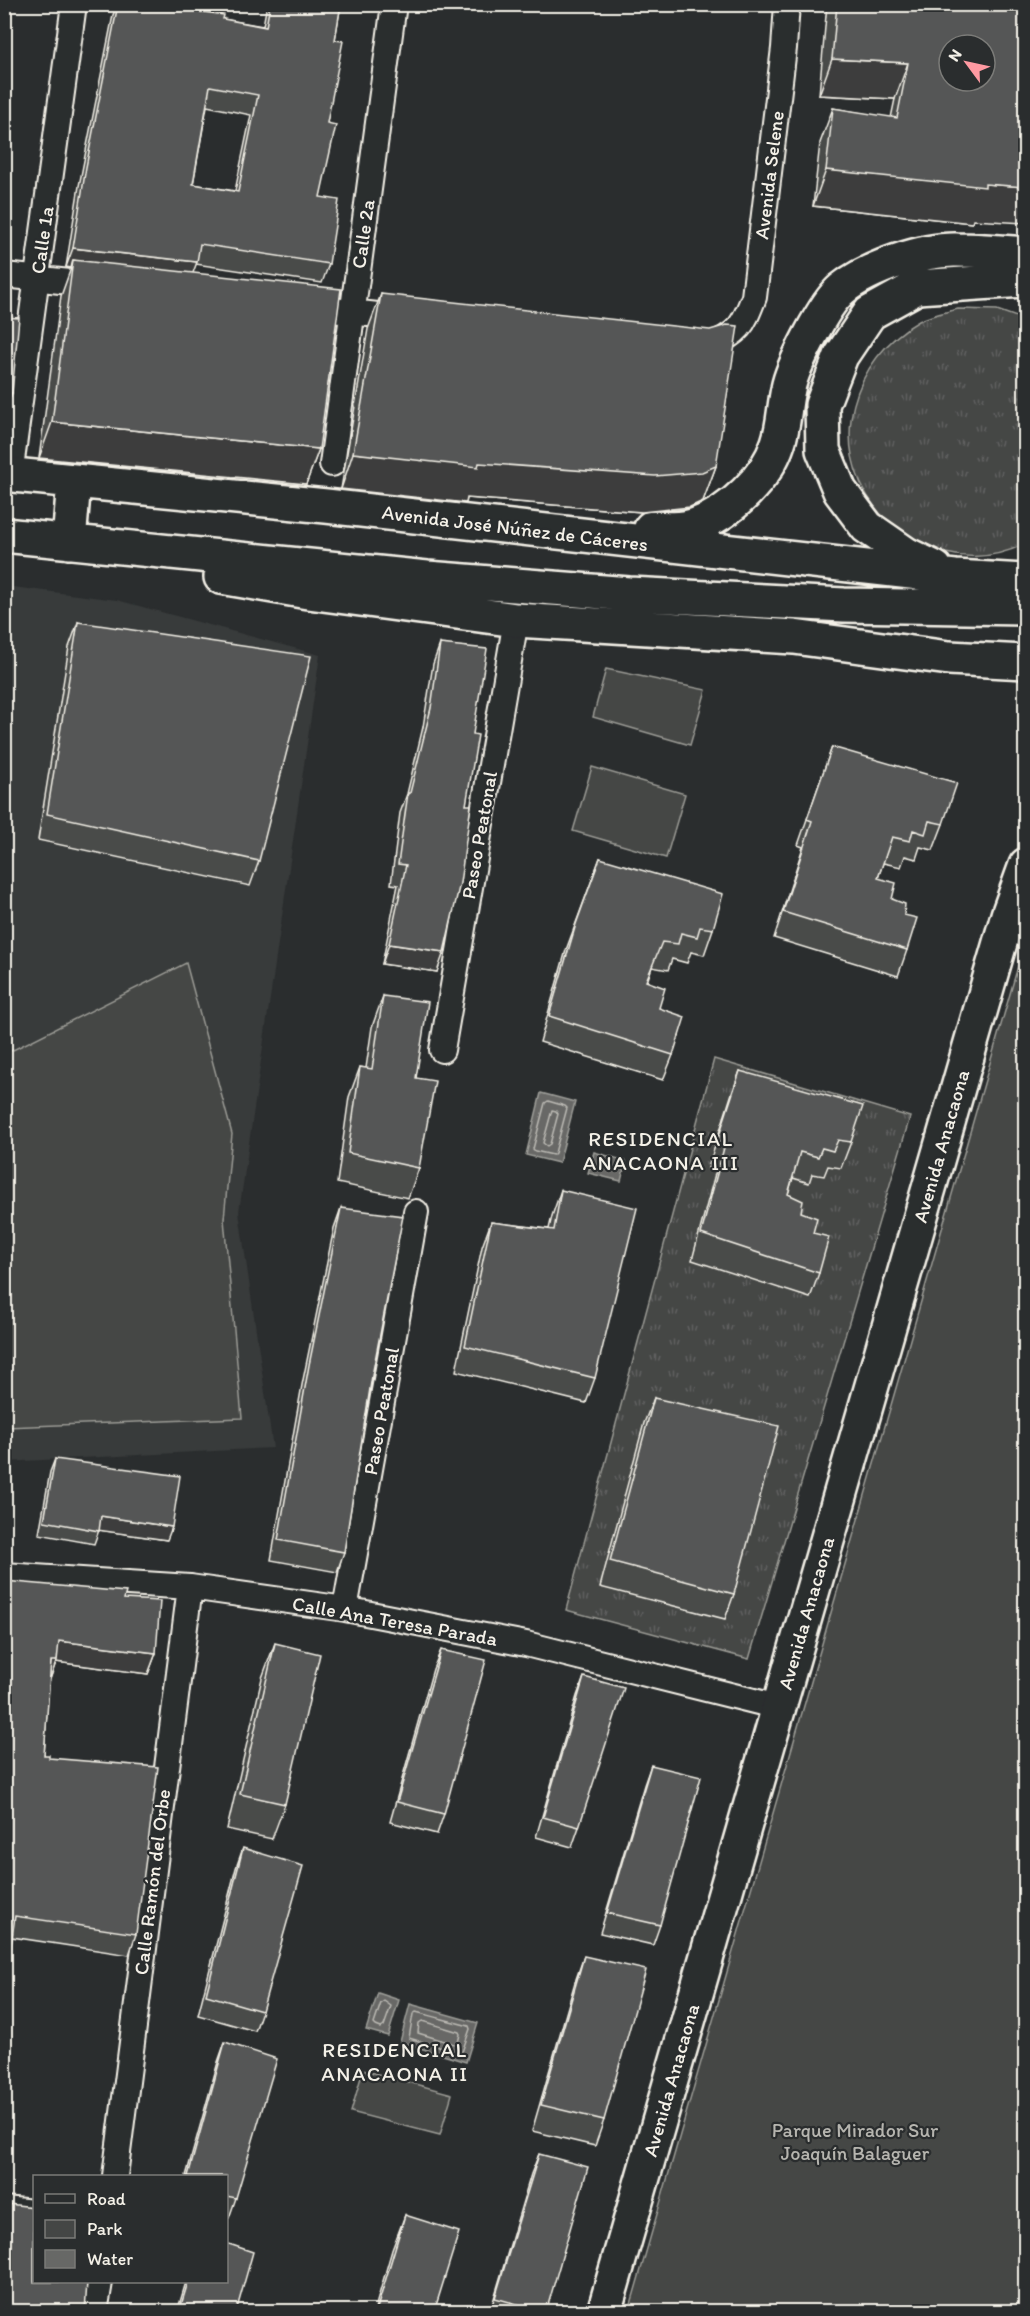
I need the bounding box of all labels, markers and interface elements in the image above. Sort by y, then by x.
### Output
north arrow [937,33,997,93]
text: N [944,45,966,65]
street label: Avenida Selene [749,109,789,241]
street label: Calle 2a [346,197,380,270]
street label: Calle 1a [25,204,59,275]
street label: Avenida José Núñez de Cáceres [381,500,649,556]
street label: Paseo Peatonal [456,769,502,901]
street label: Avenida Anacaona [908,1066,975,1225]
district label: RESIDENCIAL ANACAONA III [583,1126,739,1175]
street label: Paseo Peatonal [358,1345,404,1477]
street label: Avenida Anacaona [773,1533,840,1692]
street label: Calle Ana Teresa Parada [290,1591,500,1651]
street label: Calle Ramón del Orbe [129,1788,175,1976]
street label: Avenida Anacaona [638,2000,705,2159]
district label: RESIDENCIAL ANACAONA II [321,2037,469,2086]
park label: Parque Mirador Sur Joaquín Balaguer [772,2118,938,2165]
legend [33,2175,228,2283]
text: Road [87,2188,126,2210]
text: Park [87,2218,122,2240]
text: Water [87,2248,133,2270]

